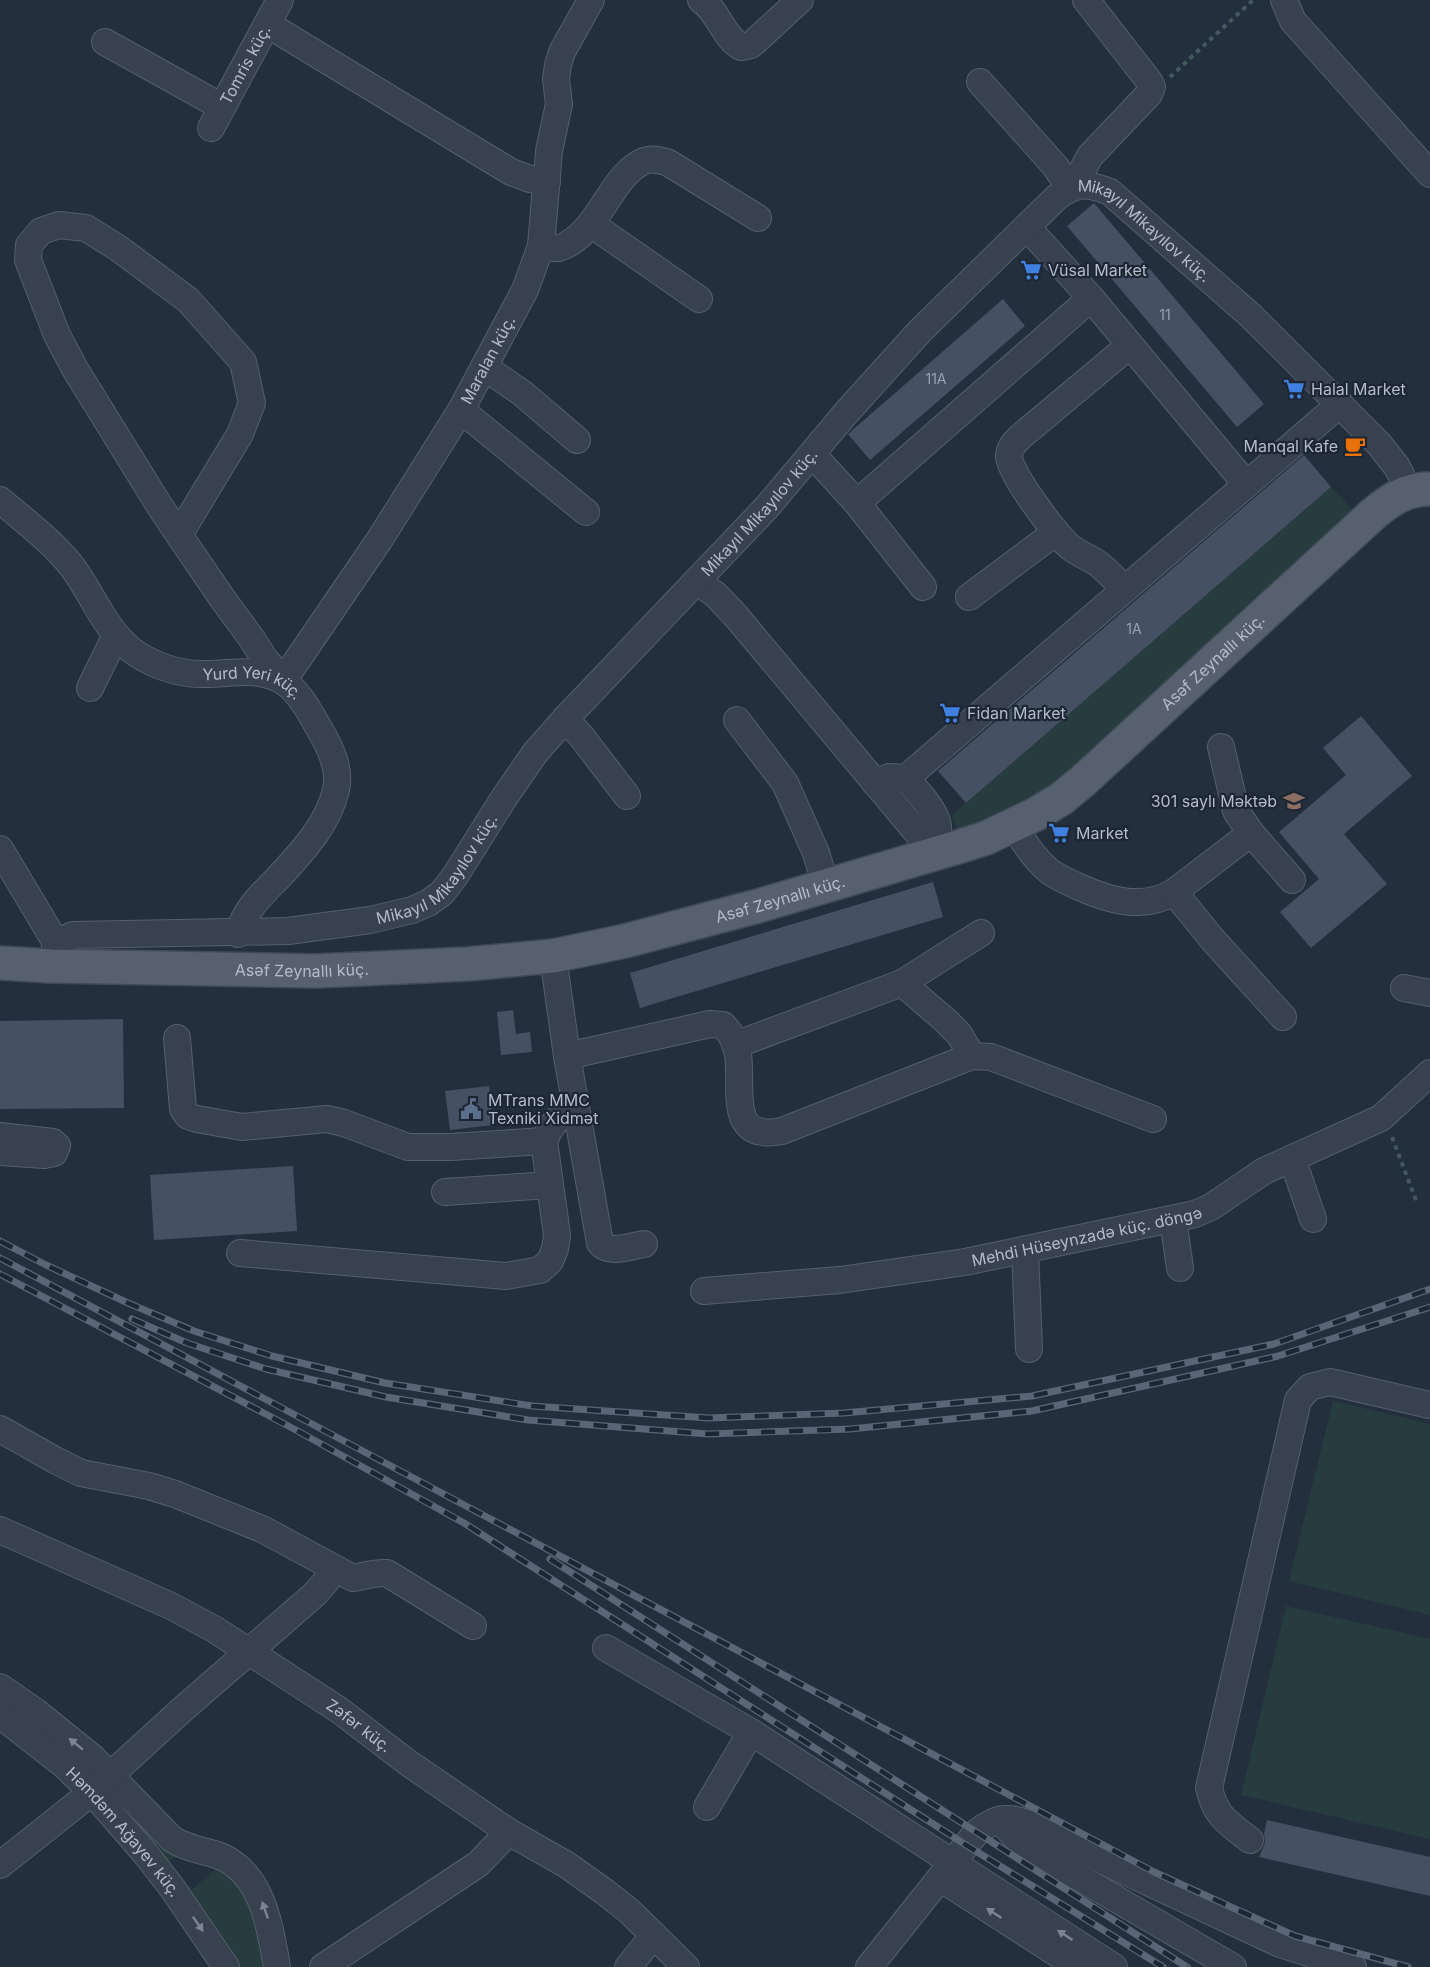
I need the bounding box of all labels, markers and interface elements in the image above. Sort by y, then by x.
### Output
street label: Tomris küç. [216,21,275,108]
street label: Mikayıl Mikayılov küç. [1078,175,1215,286]
supermarket icon: Vüsal Market [1019,258,1043,282]
place label: Vüsal Market [1048,260,1147,280]
house number: 11 [1159,306,1171,323]
street label: Maralan küç. [456,312,519,407]
house number: 11A [925,370,947,387]
supermarket icon: Halal Market [1282,377,1306,401]
place label: Halal Market [1311,379,1406,399]
cafe icon: Manqal Kafe [1343,434,1367,458]
place label: Manqal Kafe [1243,436,1338,456]
street label: Mikayıl Mikayılov küç. [697,445,822,580]
street label: Asəf Zeynallı küç. [1157,609,1269,714]
house number: 1A [1126,620,1142,637]
street label: Yurd Yeri küç. [202,662,307,703]
supermarket icon: Fidan Market [938,701,962,725]
place label: Fidan Market [967,703,1066,723]
school or university icon: 301 saylı Məktəb [1282,789,1306,813]
place label: 301 saylı Məktəb [1151,791,1277,811]
street label: Mikayıl Mikayılov küç. [374,810,502,928]
supermarket icon: Market [1047,821,1071,845]
place label: Market [1076,823,1129,843]
street label: Asəf Zeynallı küç. [713,871,847,927]
street label: Asəf Zeynallı küç. [235,959,369,981]
place label: MTrans MMC Texniki Xidmət [488,1090,598,1128]
public building icon: MTrans MMC Texniki Xidmət [459,1097,483,1121]
street label: Mehdi Hüseynzadə küç. döngə [970,1202,1205,1270]
street label: Zəfər küç. [322,1694,396,1757]
one-way arrow [68,1738,84,1751]
street label: Həmdəm Ağayev küç. [62,1763,185,1901]
one-way arrow [259,1901,269,1919]
one-way arrow [986,1907,1002,1918]
one-way arrow [192,1915,204,1931]
one-way arrow [1057,1930,1073,1941]

